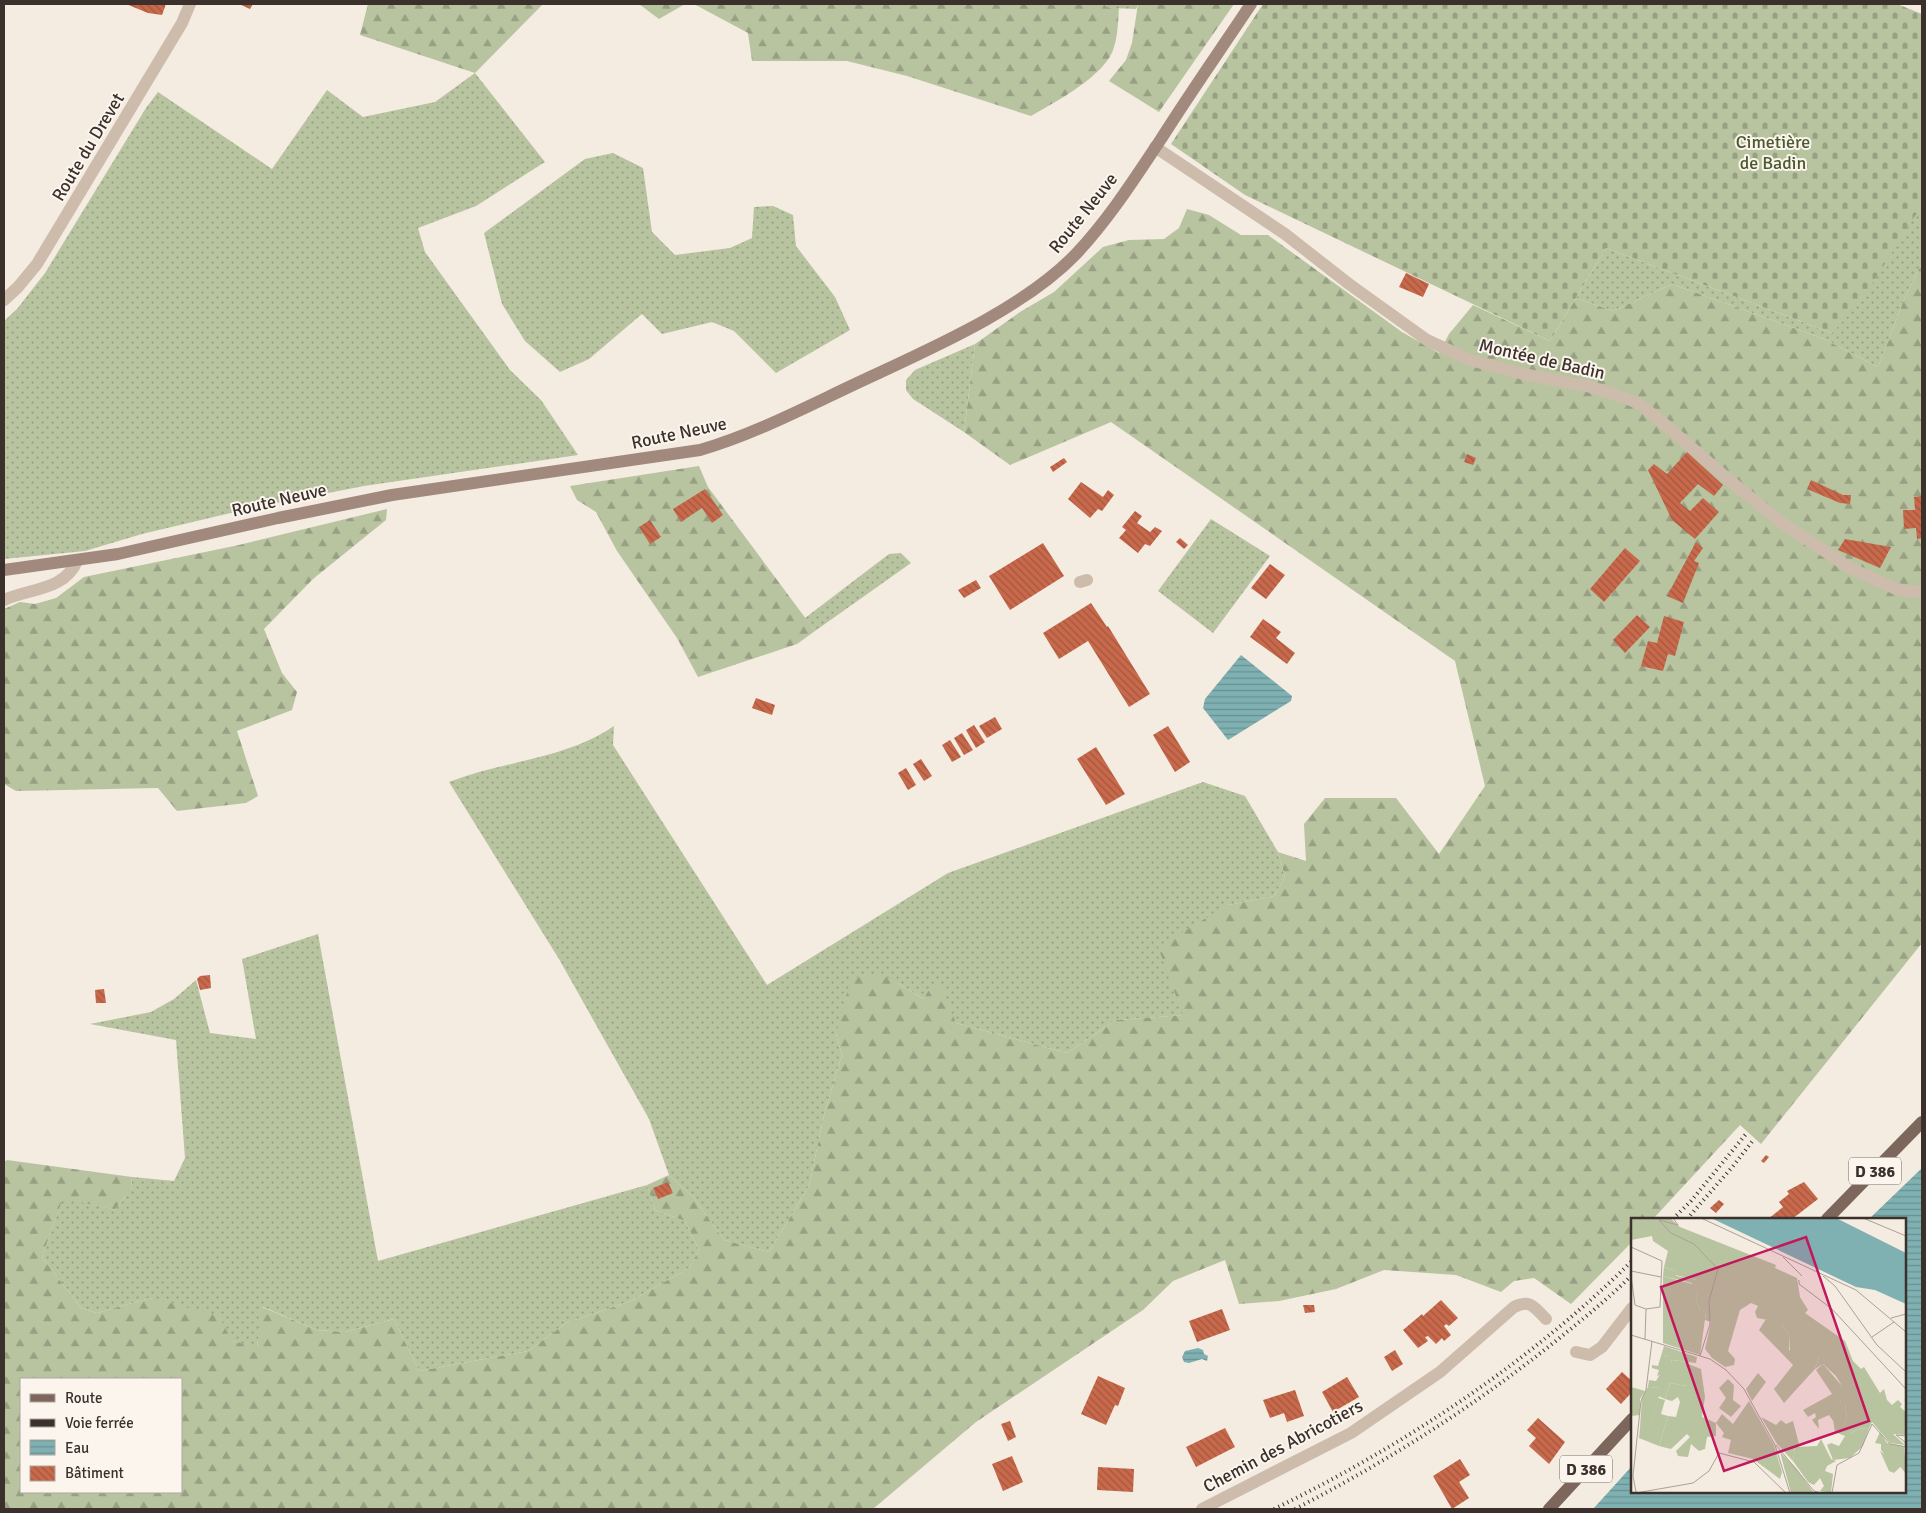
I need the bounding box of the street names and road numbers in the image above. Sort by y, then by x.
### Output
street label: Route du Drevet [47,89,129,205]
street label: Route Neuve [1044,168,1122,258]
street label: Montée de Badin [1477,334,1607,384]
street label: Route Neuve [629,412,729,454]
street label: Route Neuve [229,478,329,522]
road number: D 386 [1849,1158,1901,1184]
street label: Chemin des Abricotiers [1199,1394,1367,1497]
road number: D 386 [1560,1456,1612,1482]

